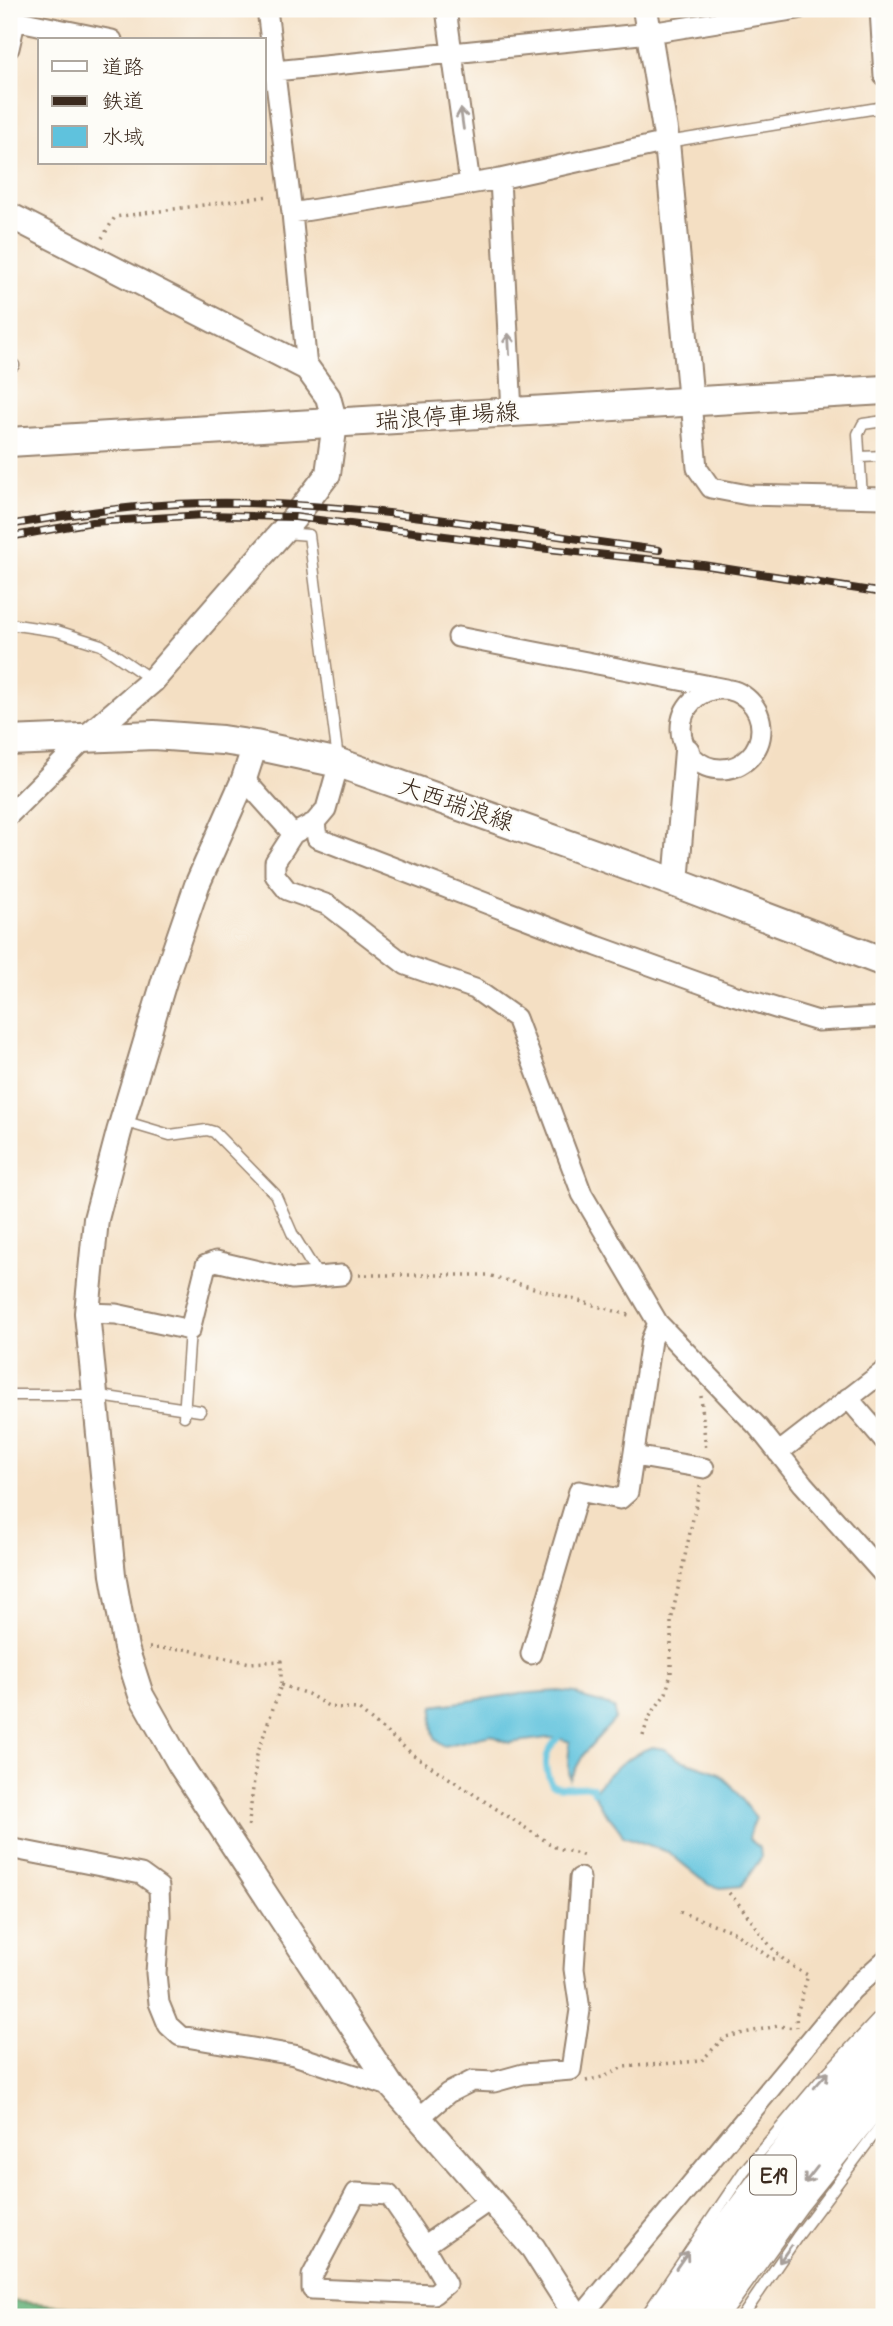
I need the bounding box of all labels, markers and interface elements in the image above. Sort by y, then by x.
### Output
legend [38,38,266,164]
text: 道路 [102,54,144,84]
text: 鉄道 [102,88,144,118]
one-way arrow [455,108,468,130]
text: 水域 [102,124,144,154]
one-way arrow [502,333,515,356]
street label: 瑞浪停車場線 [374,396,520,441]
street label: 大西瑞浪線 [393,770,518,842]
one-way arrow [813,2072,829,2090]
road number: E19 [750,2156,796,2194]
one-way arrow [803,2166,818,2184]
one-way arrow [778,2244,792,2264]
one-way arrow [675,2251,689,2271]

